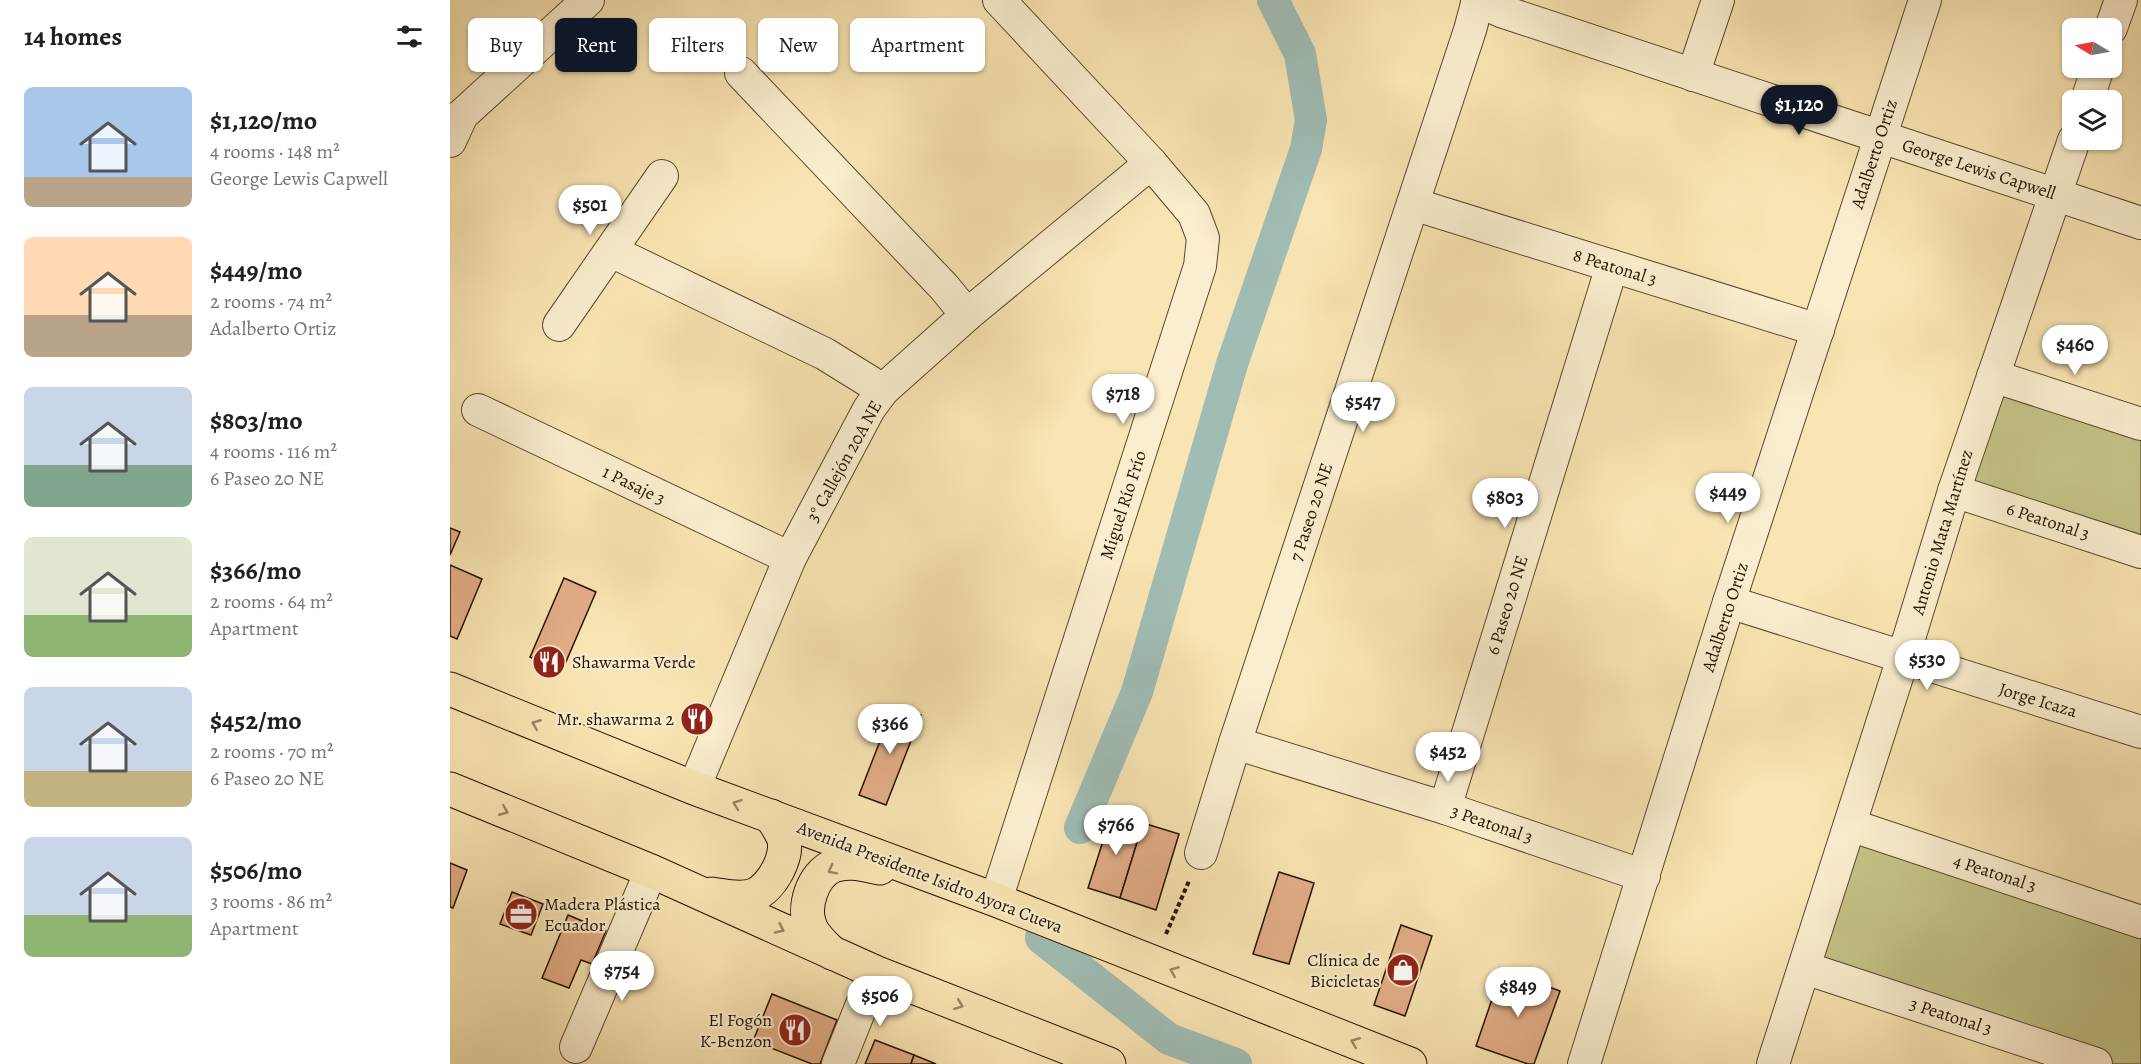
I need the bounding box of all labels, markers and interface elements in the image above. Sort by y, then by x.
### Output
chip: Buy [468,18,543,72]
chip: Rent [555,18,637,72]
chip: Filters [649,18,746,72]
chip: New [758,18,838,72]
chip: Apartment [850,18,985,72]
north arrow [2062,18,2122,78]
map controls [2062,18,2122,150]
text: 14 homes [24,19,122,54]
icon: filters [393,20,426,53]
pin: $1,120 [1750,85,1848,136]
button: layers [2062,90,2122,150]
text: $1,120 [1775,91,1823,118]
street label: Adalberto Ortiz [1845,96,1903,213]
text: $1,120/mo [210,103,317,138]
icon: home [72,111,144,183]
street label: George Lewis Capwell [1899,133,2059,205]
text: 4 rooms · 148 m² [210,138,340,165]
text: George Lewis Capwell [210,165,388,192]
pin: $501 [554,185,626,236]
text: $501 [572,191,608,218]
street label: 8 Peatonal 3 [1570,243,1660,291]
text: $449/mo [210,253,302,288]
icon: home [72,261,144,333]
text: 2 rooms · 74 m² [210,288,332,315]
text: Adalberto Ortiz [210,315,337,342]
pin: $460 [2039,325,2111,376]
text: $460 [2056,331,2094,358]
pin: $718 [1087,374,1159,425]
text: $718 [1106,380,1140,407]
pin: $547 [1327,382,1399,433]
text: $547 [1345,388,1381,415]
street label: 3° Callejón 20A NE [801,396,887,526]
text: $803/mo [210,403,303,438]
icon: home [72,411,144,483]
text: 4 rooms · 116 m² [210,438,337,465]
street label: Miguel Río Frío [1094,447,1152,563]
street label: Antonio Mata Martínez [1905,447,1979,618]
street label: 1 Pasaje 3 [599,460,669,510]
street label: 7 Paseo 20 NE [1284,460,1338,564]
text: 6 Paseo 20 NE [210,465,324,492]
pin: $449 [1692,473,1764,524]
pin: $803 [1469,478,1541,529]
text: $449 [1709,479,1747,506]
text: $803 [1486,484,1524,511]
street label: 6 Peatonal 3 [2003,496,2093,546]
street label: 6 Paseo 20 NE [1480,552,1534,658]
text: $366/mo [210,553,301,588]
street label: Adalberto Ortiz [1696,559,1754,676]
icon: home [72,561,144,633]
text: 2 rooms · 64 m² [210,588,333,615]
text: Apartment [210,615,299,642]
pin: $530 [1891,640,1963,691]
restaurant icon: Shawarma Verde [531,644,567,680]
text: $530 [1909,646,1945,673]
place label: Shawarma Verde [572,650,696,674]
street label: Jorge Icaza [1996,677,2080,723]
restaurant icon: Mr. shawarma 2 [679,701,715,737]
text: $452/mo [210,703,302,738]
pin: $366 [854,704,926,755]
place label: Mr. shawarma 2 [557,707,674,731]
text: $366 [872,710,908,737]
icon: home [72,711,144,783]
one-way arrow [531,719,542,731]
pin: $452 [1412,732,1484,783]
text: 2 rooms · 70 m² [210,738,334,765]
text: $452 [1430,738,1466,765]
text: 6 Paseo 20 NE [210,765,324,792]
one-way arrow [732,798,743,811]
street label: 3 Peatonal 3 [1448,799,1536,849]
one-way arrow [498,804,509,816]
pin: $766 [1080,805,1152,856]
text: $766 [1098,811,1134,838]
street label: Avenida Presidente Isidro Ayora Cueva [793,815,1067,939]
street label: 4 Peatonal 3 [1950,848,2040,898]
text: $506/mo [210,853,302,888]
icon: home [72,861,144,933]
one-way arrow [827,862,838,874]
text: 3 rooms · 86 m² [210,888,332,915]
place label: Madera Plástica Ecuador [544,892,661,937]
office icon: Madera Plástica Ecuador [503,896,539,932]
text: Apartment [210,915,299,942]
one-way arrow [773,922,784,934]
place label: Clínica de Bicicletas [1307,948,1380,993]
pin: $754 [586,951,658,1002]
shop icon: Clínica de Bicicletas [1385,952,1421,988]
text: $754 [604,957,640,984]
one-way arrow [1169,966,1180,978]
pin: $849 [1482,967,1554,1018]
text: $849 [1499,973,1537,1000]
pin: $506 [844,976,916,1027]
text: $506 [861,982,899,1009]
street label: 3 Peatonal 3 [1907,991,1995,1041]
one-way arrow [953,998,964,1010]
place label: El Fogón K-Benzon [700,1008,772,1053]
restaurant icon: El Fogón K-Benzon [777,1012,813,1048]
one-way arrow [1351,1037,1361,1050]

